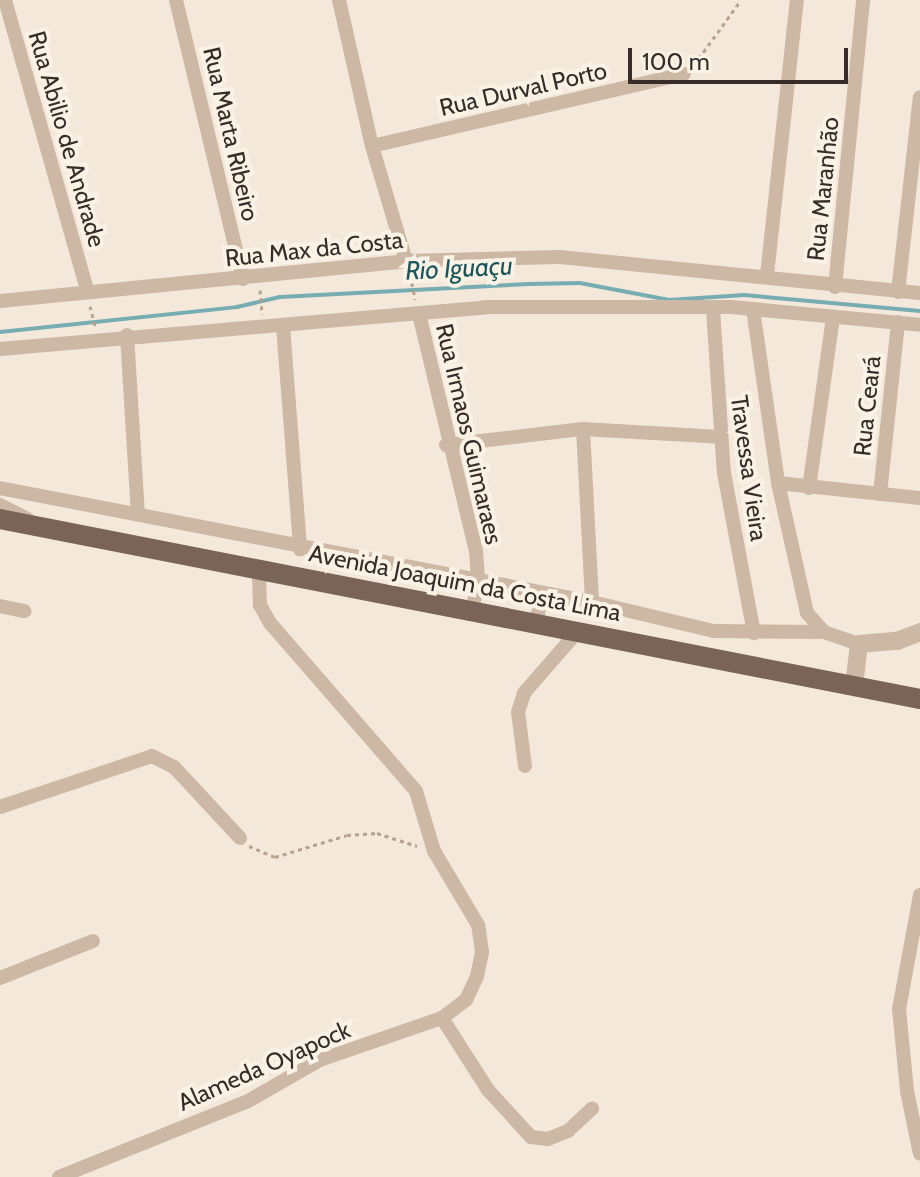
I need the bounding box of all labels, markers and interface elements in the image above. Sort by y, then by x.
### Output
street label: Rua Abilio de Andrade [22,28,112,250]
scale bar [632,32,852,82]
street label: Rua Marta Ribeiro [197,44,265,224]
text: 100 m [642,47,710,76]
street label: Rua Durval Porto [437,56,609,122]
street label: Rua Maranhão [801,116,845,262]
street label: Rua Max da Costa [224,225,404,273]
water label: Rio Iguaçu [405,251,513,287]
street label: Rua Irmaos Guimaraes [430,321,508,547]
street label: Rua Ceará [847,354,887,458]
street label: Travessa Vieira [725,393,773,543]
street label: Avenida Joaquim da Costa Lima [307,539,623,627]
street label: Alameda Oyapock [173,1015,355,1117]

